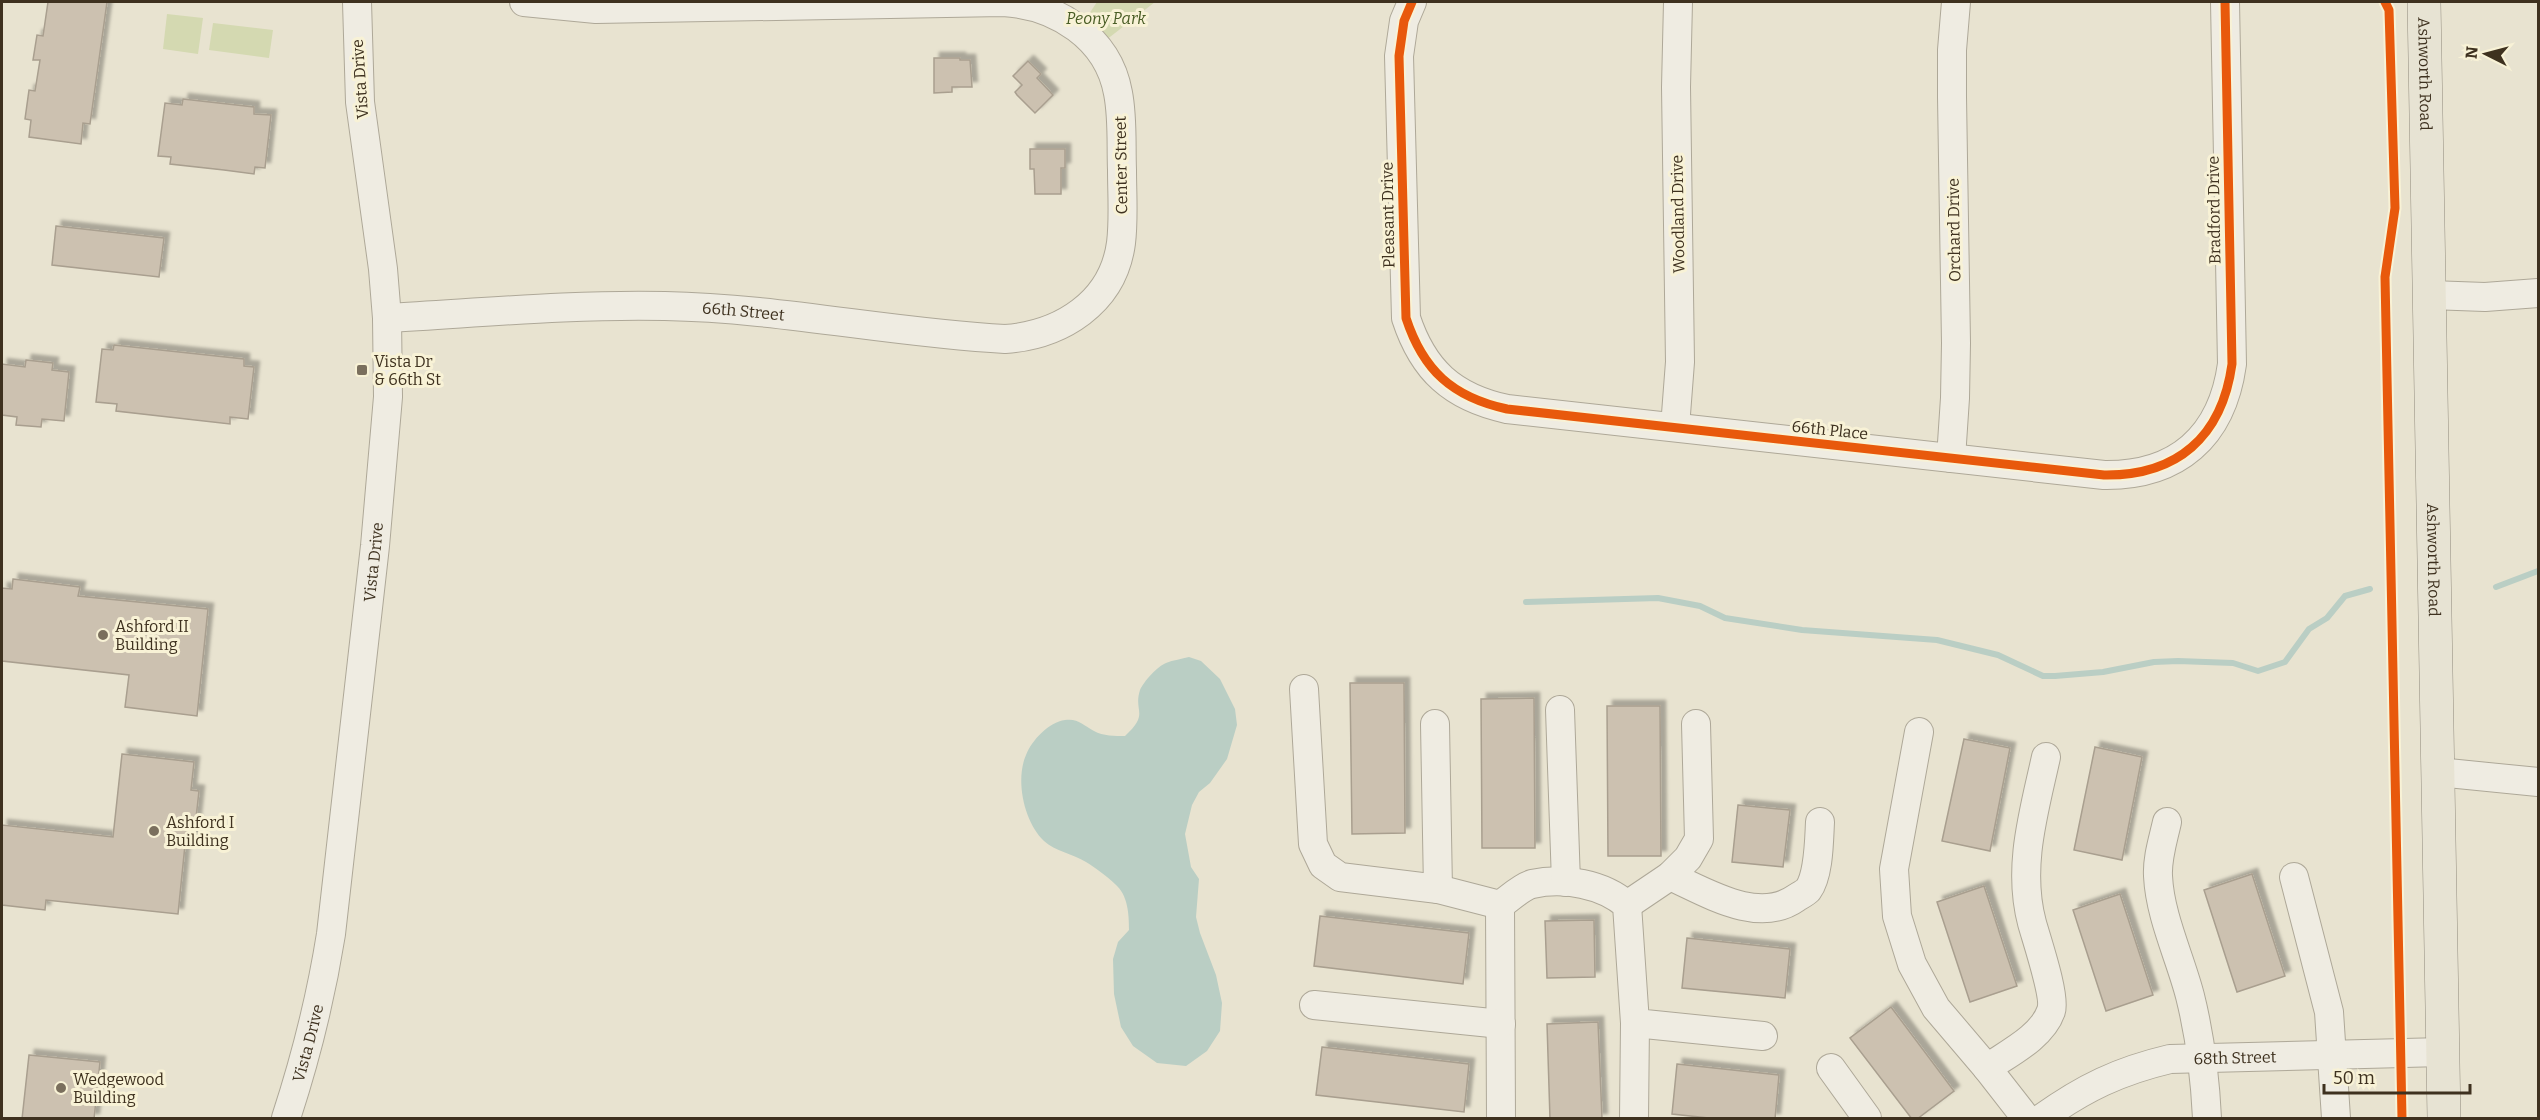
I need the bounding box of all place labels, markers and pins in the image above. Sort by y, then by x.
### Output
place label: Vista Dr & 66th St [374,352,441,389]
marker: Vista Dr & 66th St [355,363,369,377]
place label: Ashford II Building [115,617,189,654]
marker: Ashford II Building [96,628,110,642]
place label: Ashford I Building [166,813,234,850]
marker: Ashford I Building [147,824,161,838]
place label: Wedgewood Building [73,1070,165,1107]
marker: Wedgewood Building [54,1081,68,1095]

